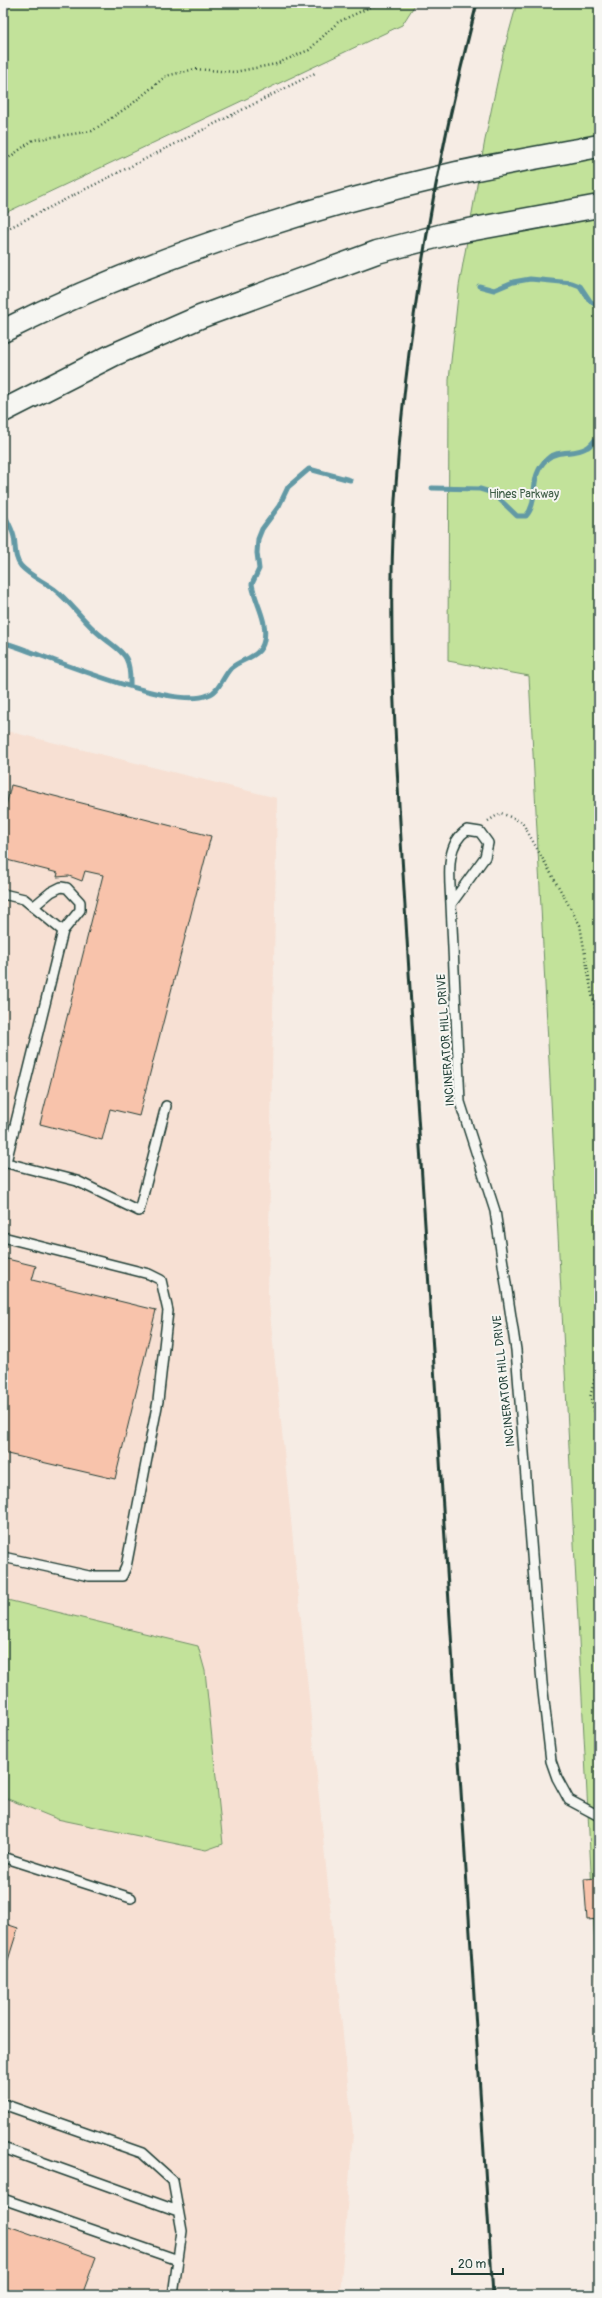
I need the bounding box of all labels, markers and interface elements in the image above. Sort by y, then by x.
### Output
park label: Hines Parkway [489,487,559,502]
street label: INCINERATOR HILL DRIVE [434,973,458,1107]
street label: INCINERATOR HILL DRIVE [490,1314,518,1448]
scale bar [452,2250,503,2276]
text: 20 m [458,2257,487,2272]

